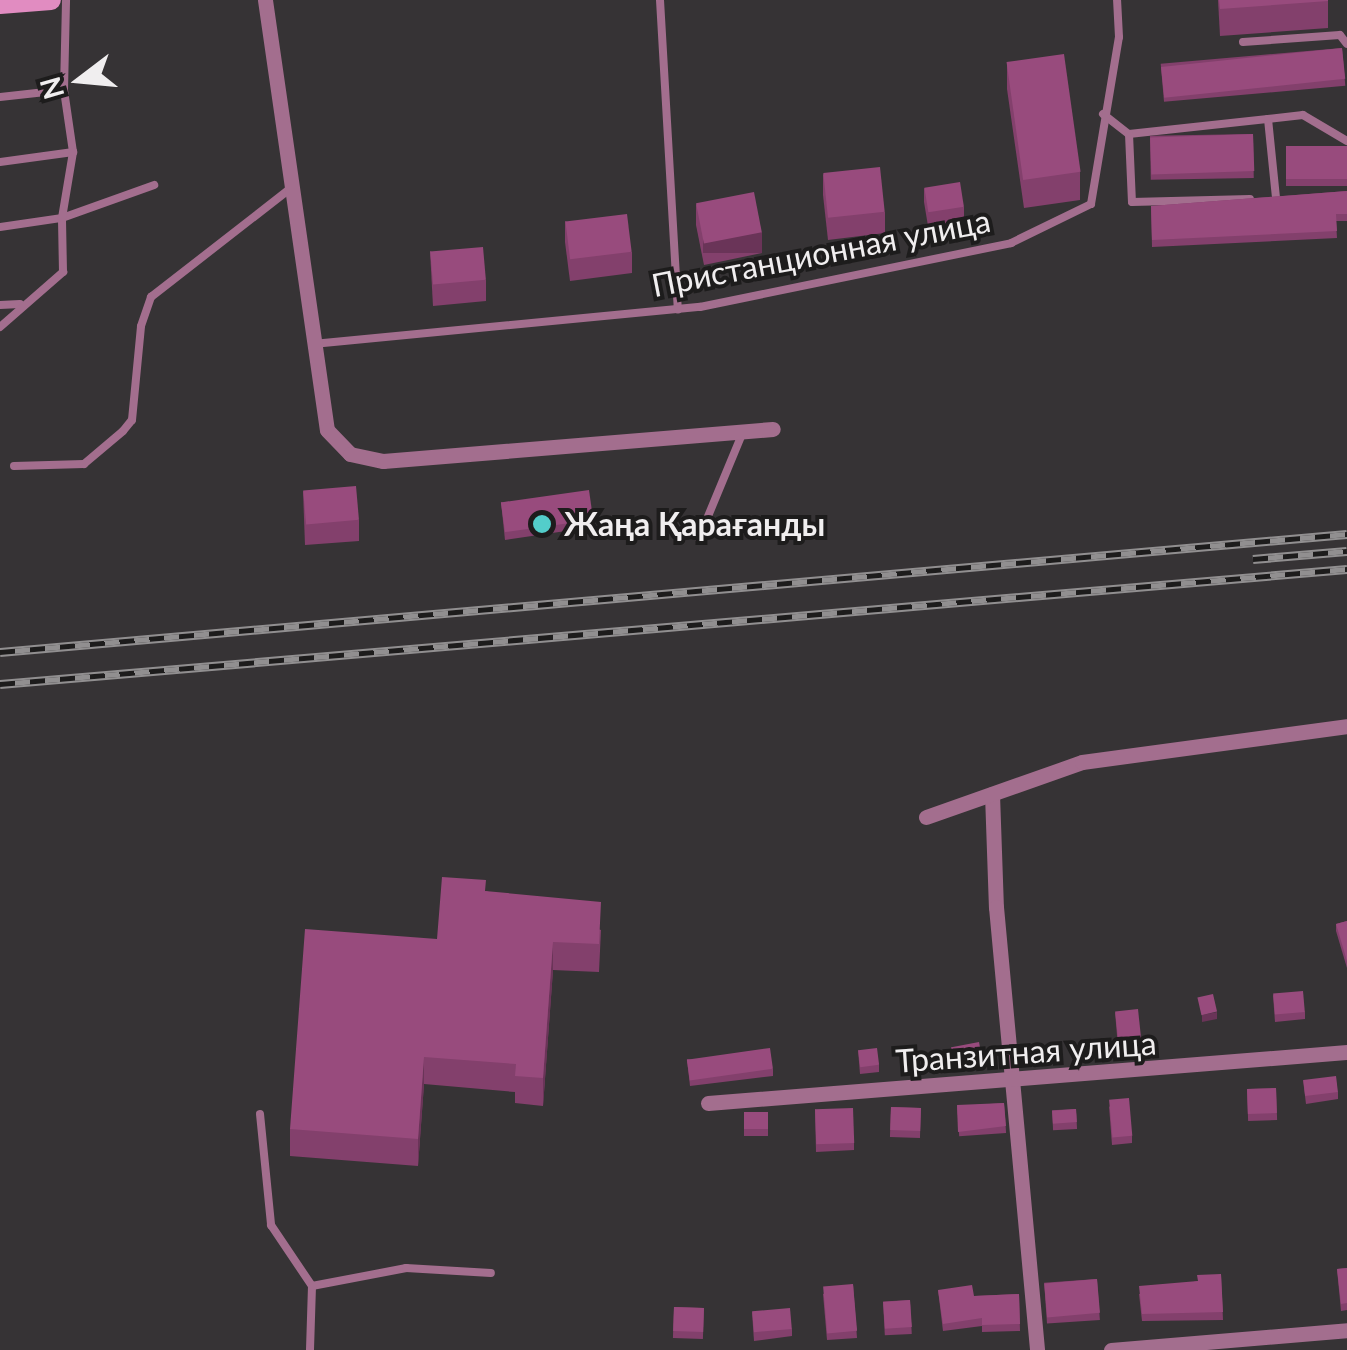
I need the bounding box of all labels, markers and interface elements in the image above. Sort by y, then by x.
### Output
north arrow [30,30,130,130]
text: N [32,73,70,103]
street label: Пристанционная улица [648,201,994,305]
place label: Жаңа Қарағанды [564,505,825,543]
marker: Жаңа Қарағанды [529,511,555,537]
street label: Транзитная улица [894,1024,1158,1080]

